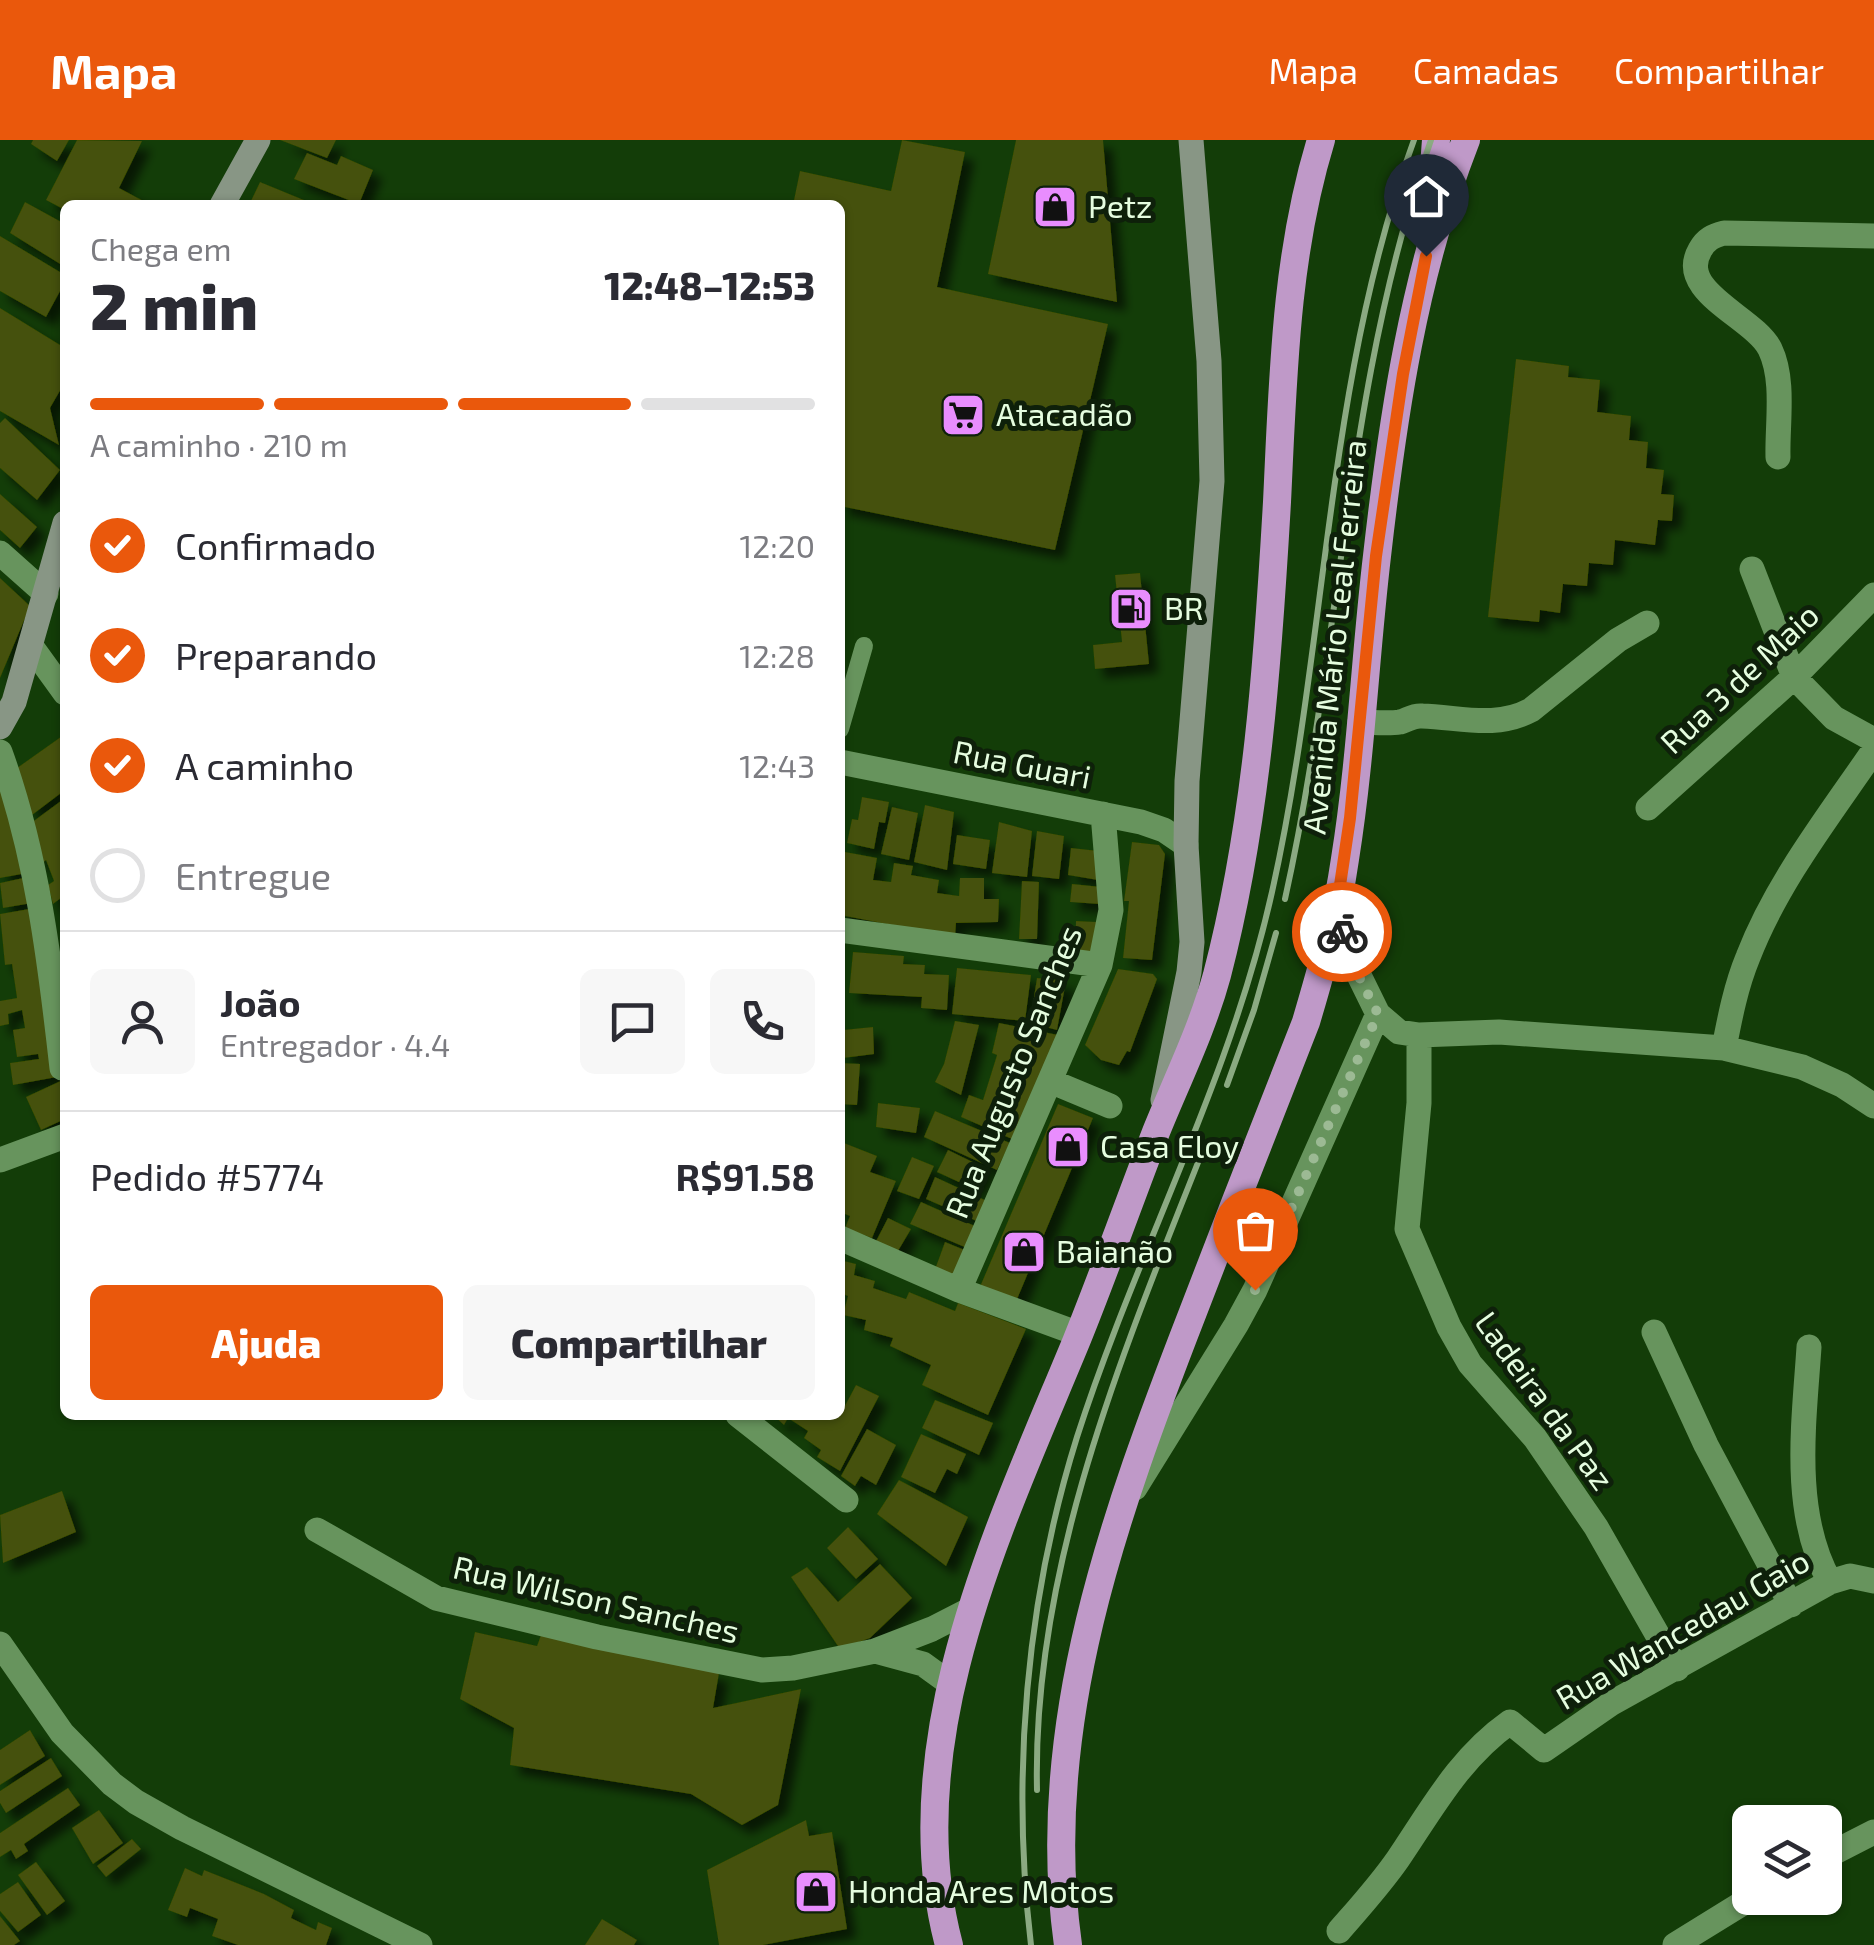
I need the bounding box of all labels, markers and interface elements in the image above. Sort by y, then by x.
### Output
text: Mapa [50,41,177,99]
text: Mapa [1268,49,1358,91]
text: Camadas [1413,49,1559,91]
text: Compartilhar [1614,49,1824,91]
pin [1384,154,1469,257]
icon: home [1399,169,1454,224]
shop icon: Petz [1032,184,1078,230]
place label: Petz [1088,186,1152,224]
text: Chega em [90,229,232,267]
text: 12:48–12:53 [604,262,815,308]
text: 2 min [90,265,258,343]
supermarket icon: Atacadão [940,392,986,438]
place label: Atacadão [996,394,1133,432]
text: A caminho · 210 m [90,425,348,463]
street label: Avenida Mário Leal Ferreira [1293,438,1373,836]
icon: check [90,518,145,573]
text: Confirmado [175,522,376,568]
text: 12:20 [739,526,815,564]
fuel station icon: BR [1108,586,1154,632]
place label: BR [1164,588,1204,626]
street label: Rua 3 de Maio [1652,595,1825,760]
icon: check [90,628,145,683]
text: Preparando [175,632,377,678]
text: 12:28 [739,636,815,674]
street label: Rua Guari [950,731,1094,795]
icon: check [90,738,145,793]
text: A caminho [175,742,354,788]
text: 12:43 [739,746,815,784]
text: Entregue [175,852,331,898]
courier [1292,882,1392,982]
icon: bike [1315,905,1370,960]
street label: Rua Augusto Sanches [936,920,1088,1223]
button: person [90,969,195,1074]
button: chat [580,969,685,1074]
button: phone [710,969,815,1074]
text: João [220,979,301,1025]
text: Entregador · 4.4 [220,1025,450,1063]
shop icon: Casa Eloy [1045,1124,1091,1170]
place label: Casa Eloy [1100,1126,1239,1164]
text: Pedido #5774 [90,1153,324,1199]
text: R$91.58 [676,1153,815,1199]
pin [1213,1188,1298,1291]
icon: bag [1228,1203,1283,1258]
shop icon: Baianão [1001,1229,1047,1275]
place label: Baianão [1056,1231,1173,1269]
button: Ajuda [90,1285,443,1400]
button: Compartilhar [463,1285,815,1400]
street label: Ladeira da Paz [1468,1303,1623,1496]
street label: Rua Wancedau Gaio [1549,1540,1815,1716]
street label: Rua Wilson Sanches [450,1547,743,1649]
map controls [1732,1805,1842,1915]
button: layers [1732,1805,1842,1915]
shop icon: Honda Ares Motos [793,1869,839,1915]
place label: Honda Ares Motos [848,1871,1114,1909]

